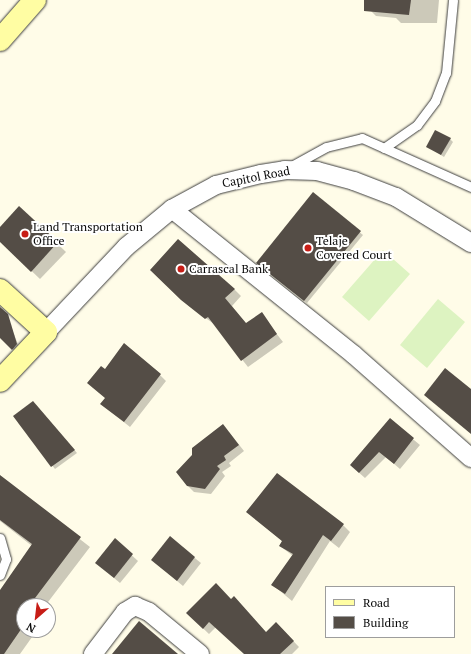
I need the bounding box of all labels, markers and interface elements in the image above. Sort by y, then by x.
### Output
street label: Capitol Road [221,163,291,191]
place label: Land Transportation Office [33,220,143,248]
marker: Land Transportation Office [20,229,30,239]
place label: Telaje Covered Court [316,234,392,262]
marker: Telaje Covered Court [303,243,313,253]
place label: Carrascal Bank [189,262,268,276]
marker: Carrascal Bank [176,264,186,274]
legend [325,586,455,638]
text: Road [363,595,390,610]
north arrow [16,598,56,638]
text: Building [363,615,408,630]
text: N [24,620,38,636]

